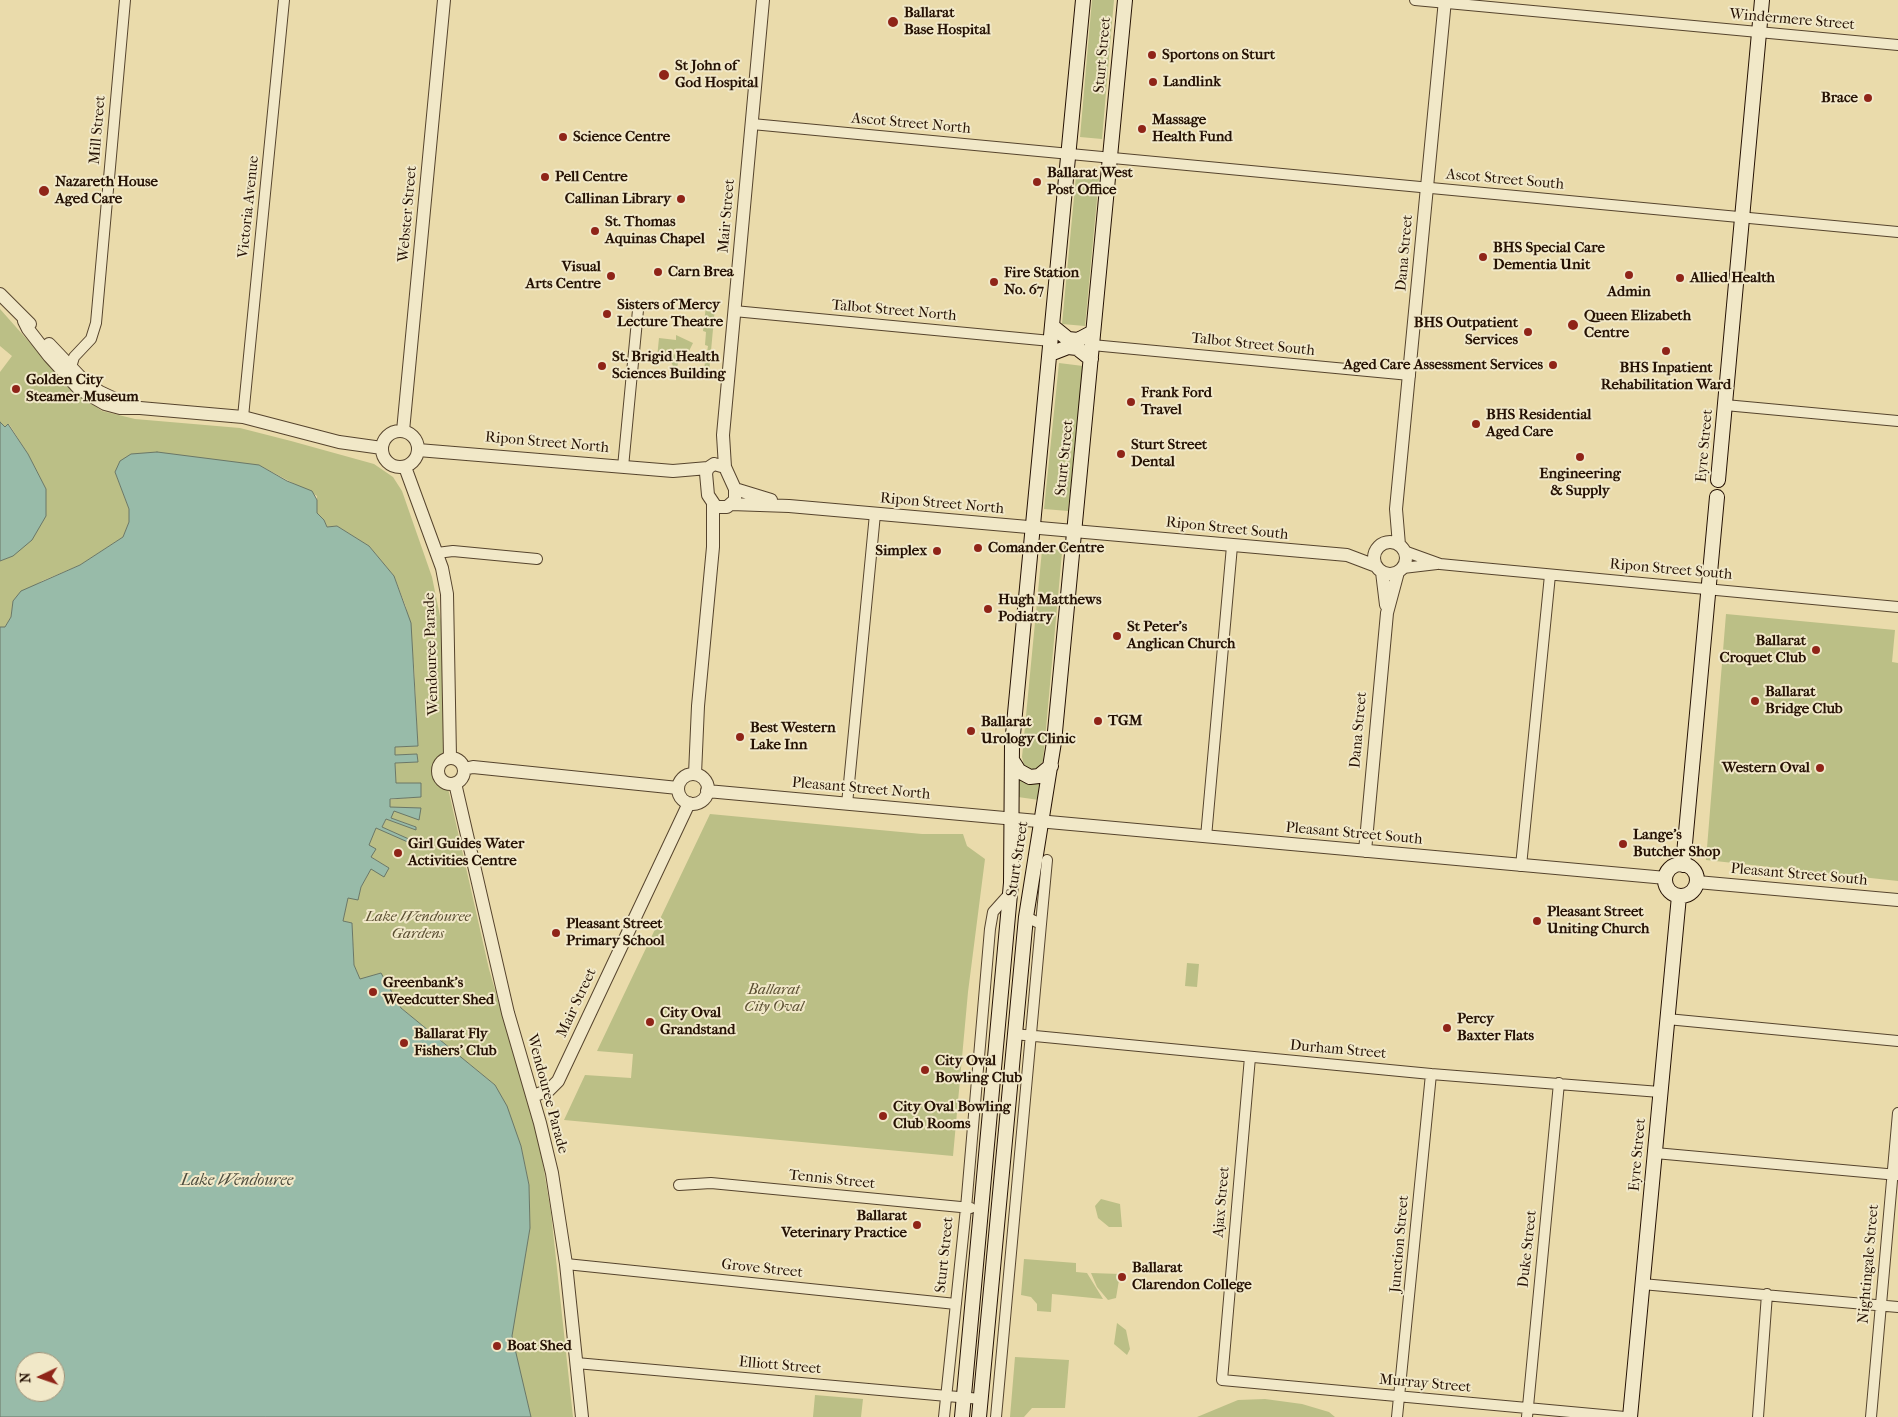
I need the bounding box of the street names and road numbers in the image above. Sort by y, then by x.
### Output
street label: Windermere Street [1728,6,1856,34]
street label: Sturt Street [1091,16,1115,94]
street label: Mill Street [86,95,110,165]
street label: Ascot Street North [851,110,971,138]
street label: Victoria Avenue [235,155,263,259]
street label: Webster Street [395,165,421,263]
street label: Ascot Street South [1445,166,1565,194]
street label: Mair Street [715,178,739,254]
street label: Dana Street [1393,214,1417,292]
street label: Talbot Street North [831,297,957,325]
street label: Talbot Street South [1190,330,1316,360]
street label: Eyre Street [1693,409,1717,483]
street label: Sturt Street [1052,419,1078,497]
street label: Ripon Street North [484,429,610,457]
street label: Ripon Street North [879,490,1005,518]
street label: Ripon Street South [1165,514,1289,544]
street label: Ripon Street South [1609,556,1733,584]
street label: Wendouree Parade [421,592,443,716]
street label: Dana Street [1347,691,1371,769]
street label: Pleasant Street North [791,774,931,804]
street label: Pleasant Street South [1285,819,1423,849]
street label: Sturt Street [1003,820,1033,898]
street label: Pleasant Street South [1730,860,1868,890]
street label: Mair Street [553,966,601,1040]
street label: Wendouree Parade [522,1032,572,1156]
street label: Durham Street [1289,1037,1387,1063]
street label: Eyre Street [1626,1118,1650,1192]
street label: Ajax Street [1210,1166,1234,1238]
street label: Tennis Street [788,1167,876,1193]
street label: Junction Street [1387,1194,1413,1294]
street label: Nightingale Street [1855,1204,1883,1324]
street label: Duke Street [1515,1209,1541,1289]
street label: Sturt Street [932,1216,958,1294]
street label: Grove Street [720,1256,804,1282]
street label: Elliott Street [738,1353,822,1379]
street label: Murray Street [1378,1371,1472,1397]

